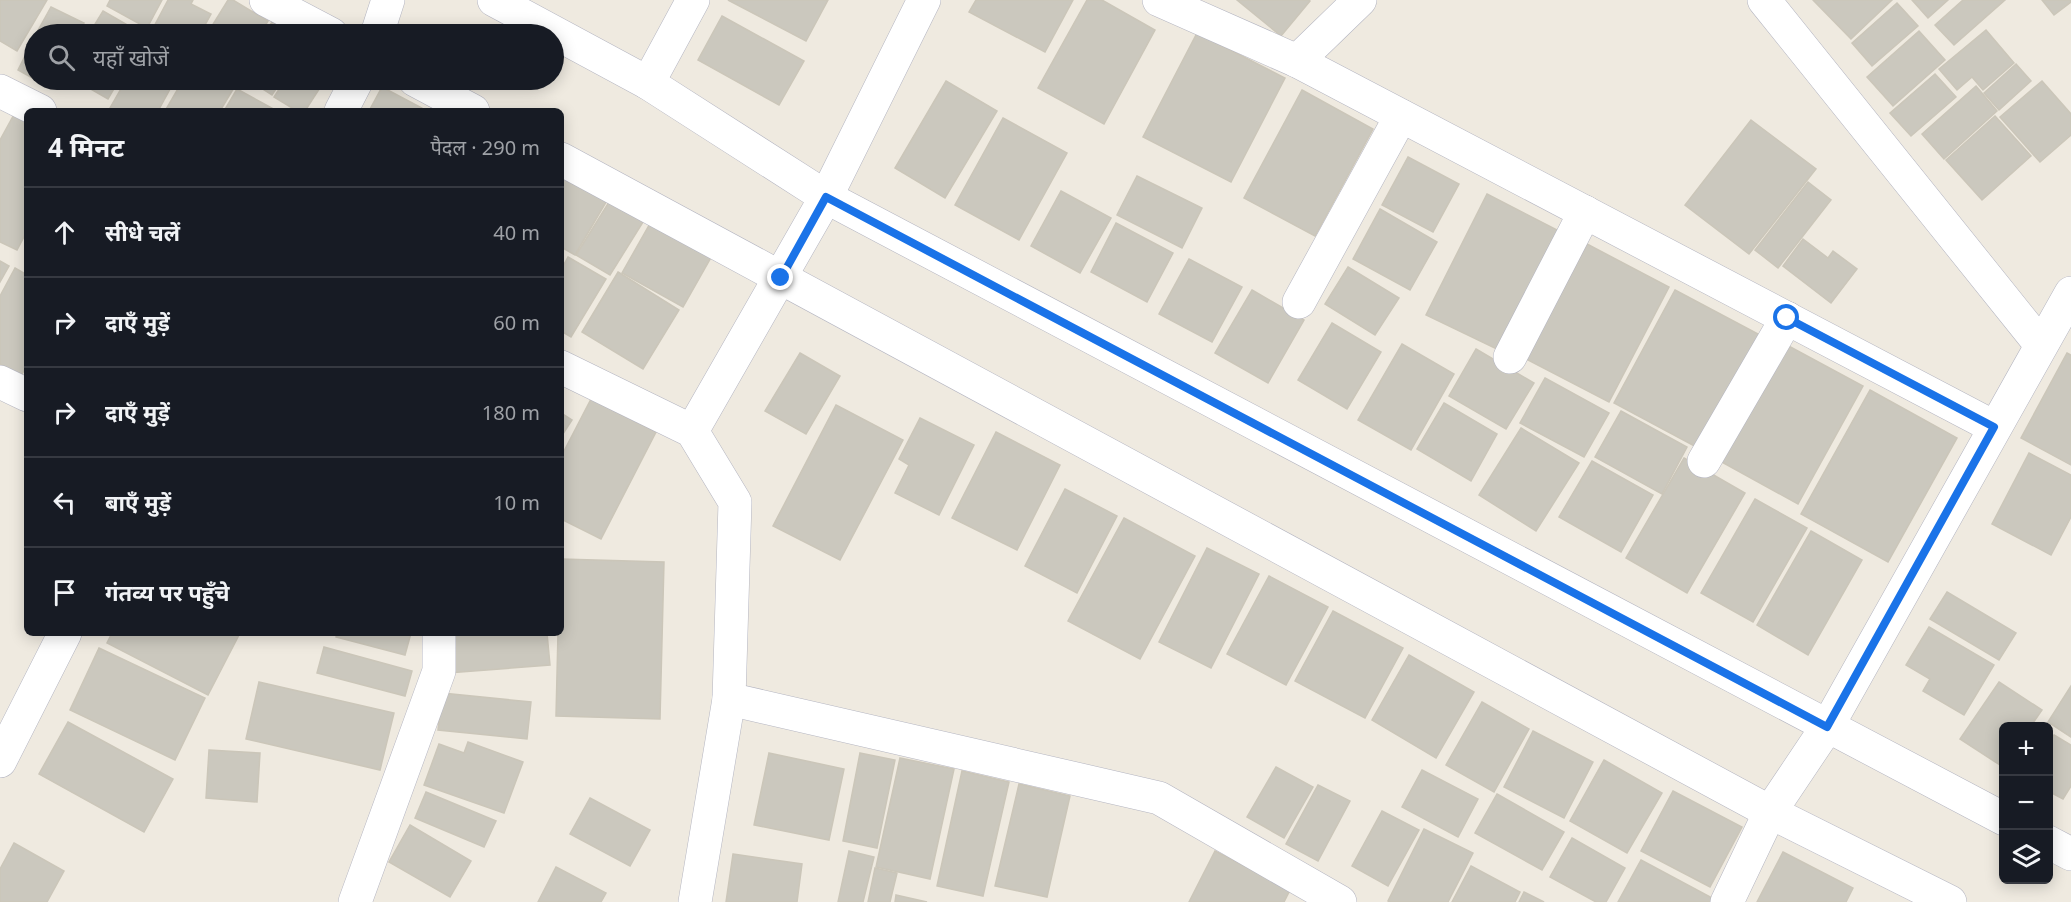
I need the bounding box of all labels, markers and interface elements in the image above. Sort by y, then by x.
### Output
search box [24,24,564,90]
icon: search [45,41,78,74]
text: यहाँ खोजें [93,42,169,72]
text: 4 मिनट [48,129,124,165]
text: पैदल · 290 m [430,134,540,161]
icon: ahead [48,216,81,249]
text: सीधे चलें [105,217,180,247]
text: 40 m [493,219,540,246]
route end [767,264,793,290]
route start [1773,304,1799,330]
icon: right [48,306,81,339]
text: दाएँ मुड़ें [105,307,170,337]
text: 60 m [493,309,540,336]
icon: right [48,396,81,429]
text: दाएँ मुड़ें [105,397,170,427]
text: 180 m [482,399,540,426]
icon: left [48,486,81,519]
text: बाएँ मुड़ें [105,487,171,517]
text: 10 m [493,489,540,516]
icon: arrive [48,576,81,609]
text: गंतव्य पर पहुँचे [105,577,230,607]
map controls [1999,722,2053,884]
button: + [1999,722,2053,776]
button: − [1999,776,2053,830]
button: layers [1999,830,2053,884]

